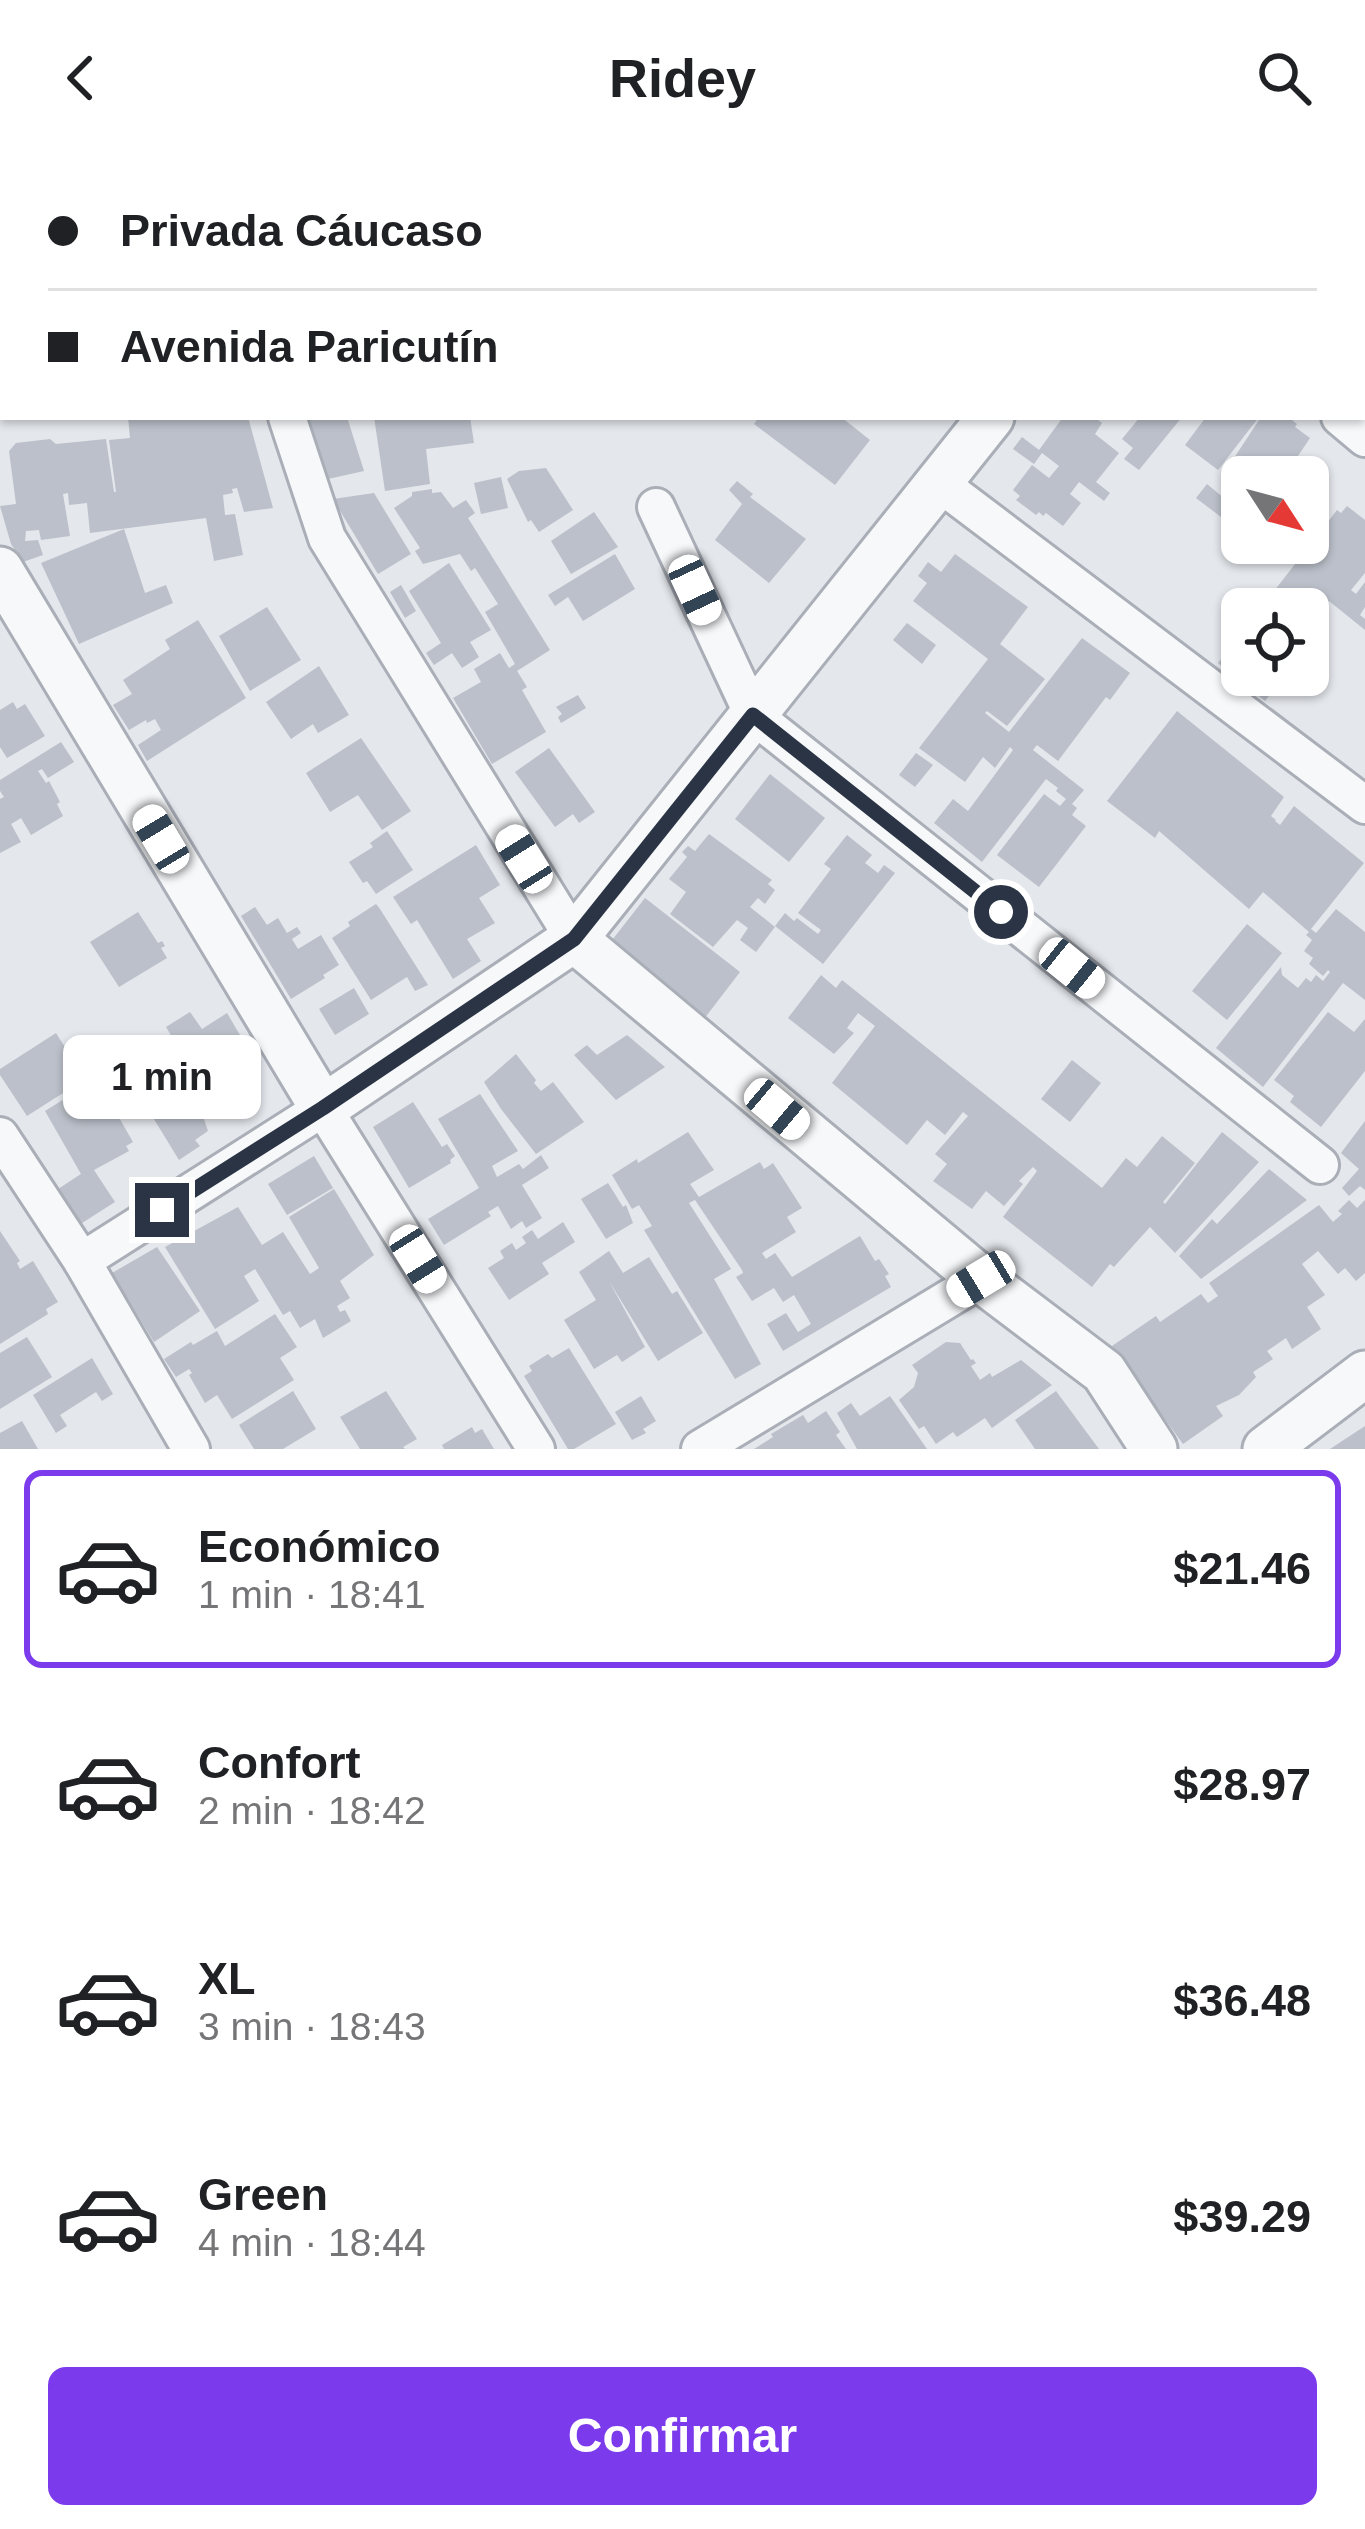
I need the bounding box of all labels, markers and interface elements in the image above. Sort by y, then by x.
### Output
icon: back [48,45,114,111]
icon: search [1251,45,1317,111]
text: Ridey [609,48,756,108]
text: Privada Cáucaso [120,205,483,256]
text: Avenida Paricutín [120,321,498,372]
north arrow [1221,456,1329,564]
map controls [1221,456,1329,696]
car [663,550,727,630]
button: locate [1221,588,1329,696]
car [127,799,195,879]
car [490,819,558,899]
route start [974,885,1028,939]
car [1033,931,1111,1005]
callout: 1 min [63,1036,261,1120]
text: 1 min [111,1055,213,1098]
car [738,1072,816,1146]
route end [135,1183,189,1237]
car [384,1219,452,1299]
car [941,1245,1021,1313]
icon: car [54,1515,162,1623]
text: Económico [198,1521,441,1572]
text: $21.46 [1173,1543,1311,1594]
text: 1 min · 18:41 [198,1573,426,1616]
icon: car [54,1731,162,1839]
text: Confort [198,1737,360,1788]
text: $28.97 [1173,1759,1311,1810]
text: 2 min · 18:42 [198,1789,426,1832]
icon: car [54,1947,162,2055]
text: XL [198,1953,256,2004]
text: $36.48 [1173,1975,1311,2026]
text: 3 min · 18:43 [198,2005,426,2048]
icon: car [54,2163,162,2271]
text: Green [198,2169,328,2220]
text: $39.29 [1173,2191,1311,2242]
text: 4 min · 18:44 [198,2221,426,2264]
button: Confirmar [48,2367,1317,2505]

